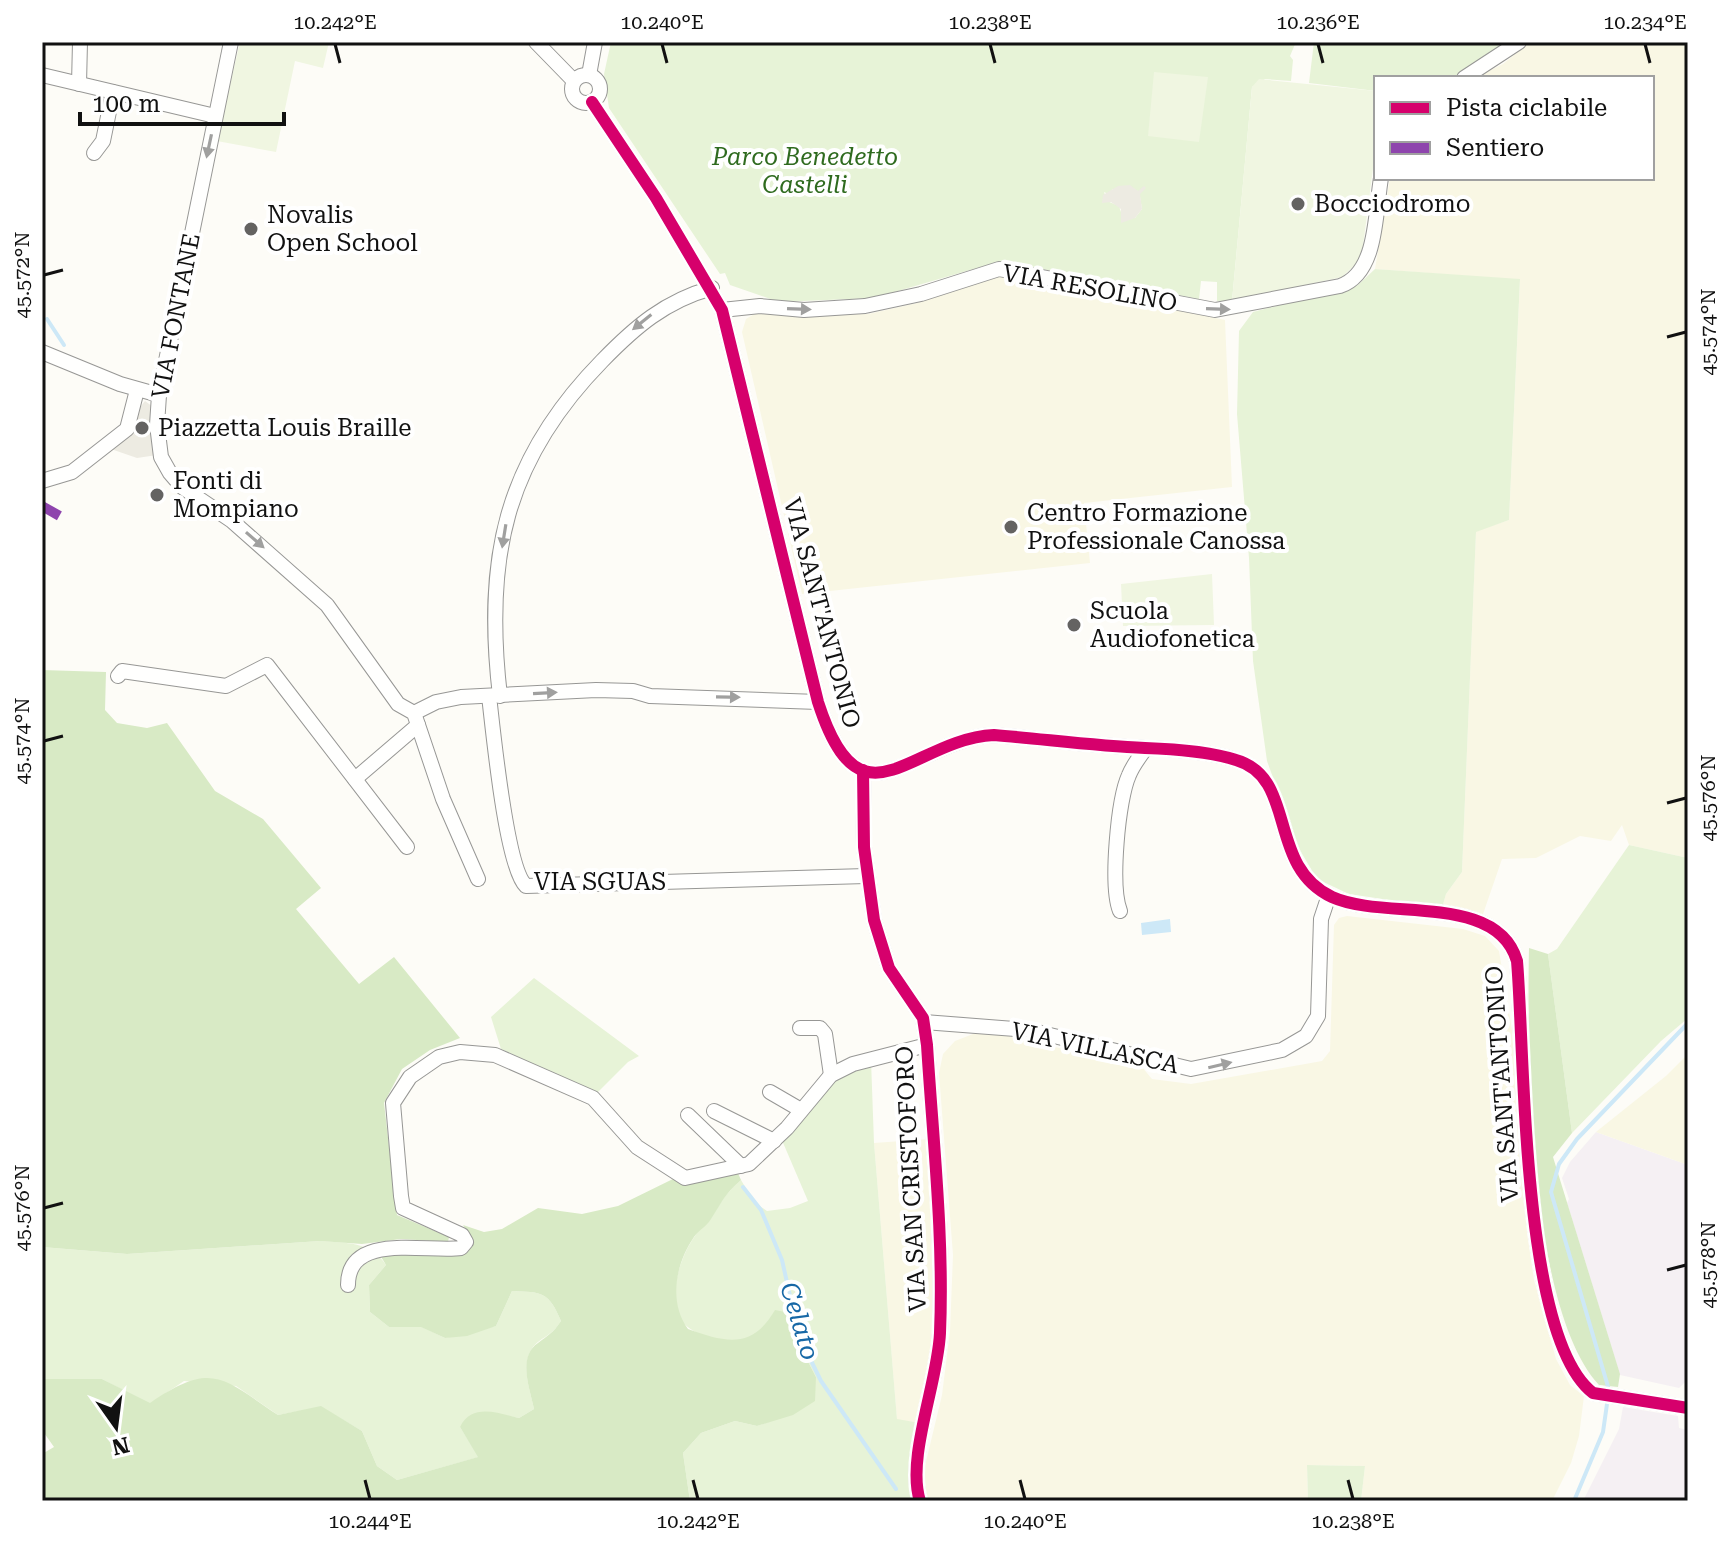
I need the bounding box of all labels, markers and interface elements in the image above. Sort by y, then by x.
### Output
text: 10.242°E [293,10,377,34]
text: 10.240°E [620,10,704,34]
text: 10.238°E [948,10,1032,34]
text: 10.236°E [1276,10,1360,34]
text: 10.234°E [1603,10,1687,34]
scale bar [80,76,284,126]
legend [1374,76,1654,180]
text: 100 m [92,90,160,118]
text: Pista ciclabile [1446,94,1607,122]
one-way arrow [202,133,215,158]
text: Sentiero [1446,134,1544,162]
park label: Parco Benedetto Castelli [711,143,898,199]
place label: Bocciodromo [1314,190,1471,218]
marker: Bocciodromo [1289,195,1307,213]
place label: Novalis Open School [267,201,418,257]
marker: Novalis Open School [242,220,260,238]
street label: VIA FONTANE [146,231,206,401]
text: 45.572°N [10,232,34,318]
street label: VIA RESOLINO [1001,259,1179,317]
text: 45.574°N [1696,289,1720,375]
one-way arrow [1205,302,1231,315]
one-way arrow [787,303,812,316]
one-way arrow [632,314,652,330]
place label: Piazzetta Louis Braille [158,414,411,442]
marker: Piazzetta Louis Braille [133,419,151,437]
place label: Fonti di Mompiano [173,467,299,523]
marker: Fonti di Mompiano [148,486,166,504]
street label: VIA SANT'ANTONIO [778,495,866,731]
place label: Centro Formazione Professionale Canossa [1027,499,1285,555]
marker: Centro Formazione Professionale Canossa [1002,518,1020,536]
one-way arrow [498,523,510,548]
one-way arrow [245,531,265,548]
place label: Scuola Audiofonetica [1090,597,1255,653]
marker: Scuola Audiofonetica [1065,616,1083,634]
one-way arrow [533,686,558,699]
one-way arrow [716,691,741,704]
text: 45.574°N [10,698,34,784]
text: 45.576°N [1696,755,1720,841]
street label: VIA SGUAS [534,868,666,896]
street label: VIA SANT'ANTONIO [1480,965,1524,1203]
street label: VIA VILLASCA [1009,1017,1181,1079]
street label: VIA SAN CRISTOFORO [890,1045,932,1313]
one-way arrow [1208,1058,1233,1071]
text: 45.576°N [10,1165,34,1251]
text: 45.578°N [1696,1222,1720,1308]
water label: Celato [774,1278,826,1364]
north arrow [76,1387,156,1467]
text: N [109,1432,132,1460]
text: 10.244°E [328,1509,412,1533]
text: 10.242°E [656,1509,740,1533]
text: 10.240°E [983,1509,1067,1533]
text: 10.238°E [1311,1509,1395,1533]

